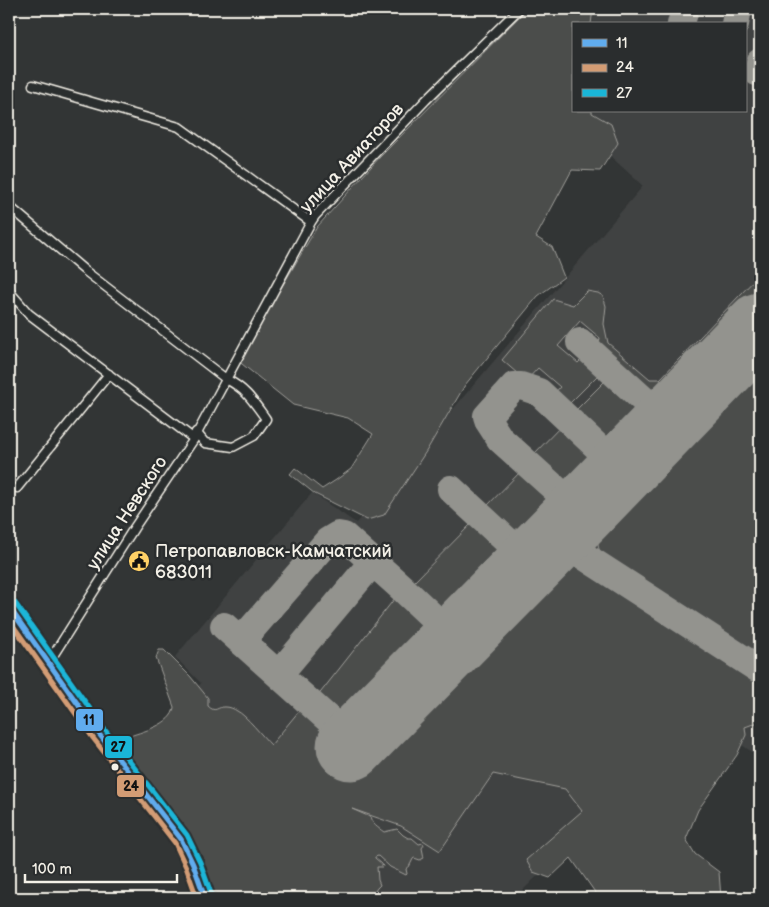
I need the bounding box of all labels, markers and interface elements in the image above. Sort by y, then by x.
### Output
legend [572,22,746,112]
text: 11 [616,34,628,53]
text: 24 [616,58,634,77]
text: 27 [616,84,633,103]
street label: улица Авиаторов [296,98,409,217]
street label: улица Невского [83,452,171,574]
place label: Петропавловск-Камчатский 683011 [155,541,392,583]
public building icon: Петропавловск-Камчатский 683011 [127,549,151,573]
line badge: 11 [75,708,104,732]
text: 11 [83,712,95,729]
line badge: 27 [104,735,133,759]
text: 27 [110,739,126,756]
unlabelled marker [110,762,120,772]
line badge: 24 [116,774,145,798]
text: 24 [123,778,140,795]
scale bar [25,852,178,884]
text: 100 m [32,860,72,879]

